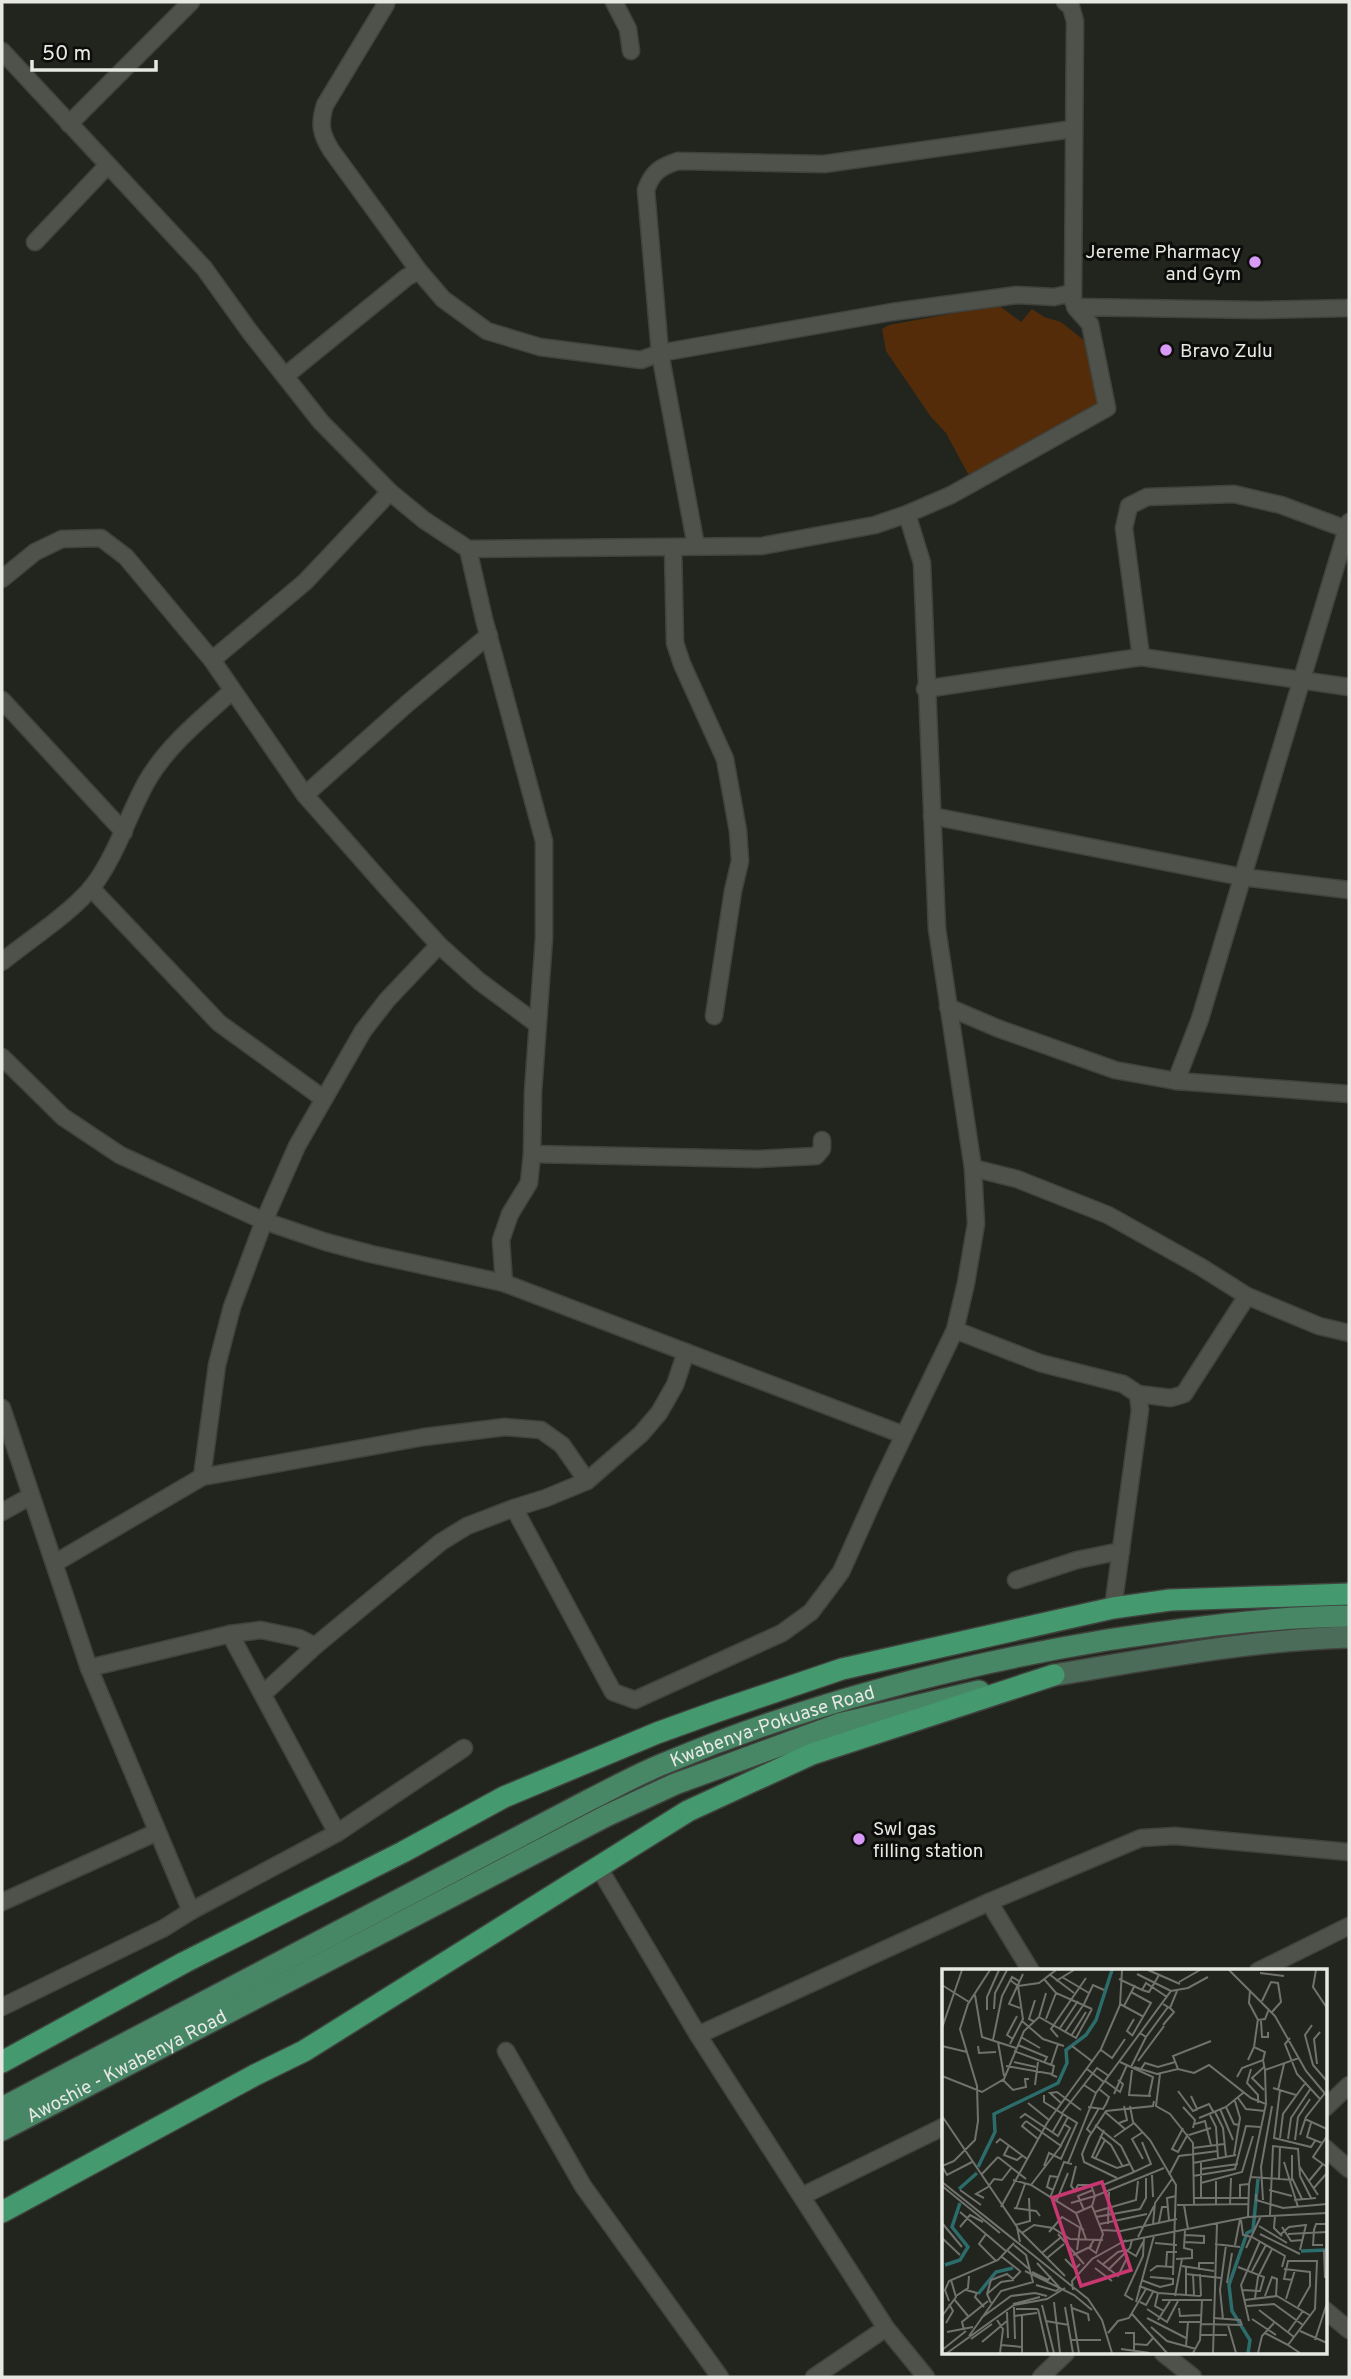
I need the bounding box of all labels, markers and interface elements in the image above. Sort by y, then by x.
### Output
scale bar [32,28,156,72]
text: 50 m [42,41,91,68]
place label: Jereme Pharmacy and Gym [1085,241,1241,287]
marker: Jereme Pharmacy and Gym [1247,254,1263,270]
place label: Bravo Zulu [1180,340,1273,364]
marker: Bravo Zulu [1158,342,1174,358]
street label: Kwabenya-Pokuase Road [667,1681,878,1774]
place label: Swl gas filling station [873,1818,983,1864]
marker: Swl gas filling station [851,1831,867,1847]
inset map [942,1969,1326,2354]
street label: Awoshie - Kwabenya Road [23,2005,232,2129]

